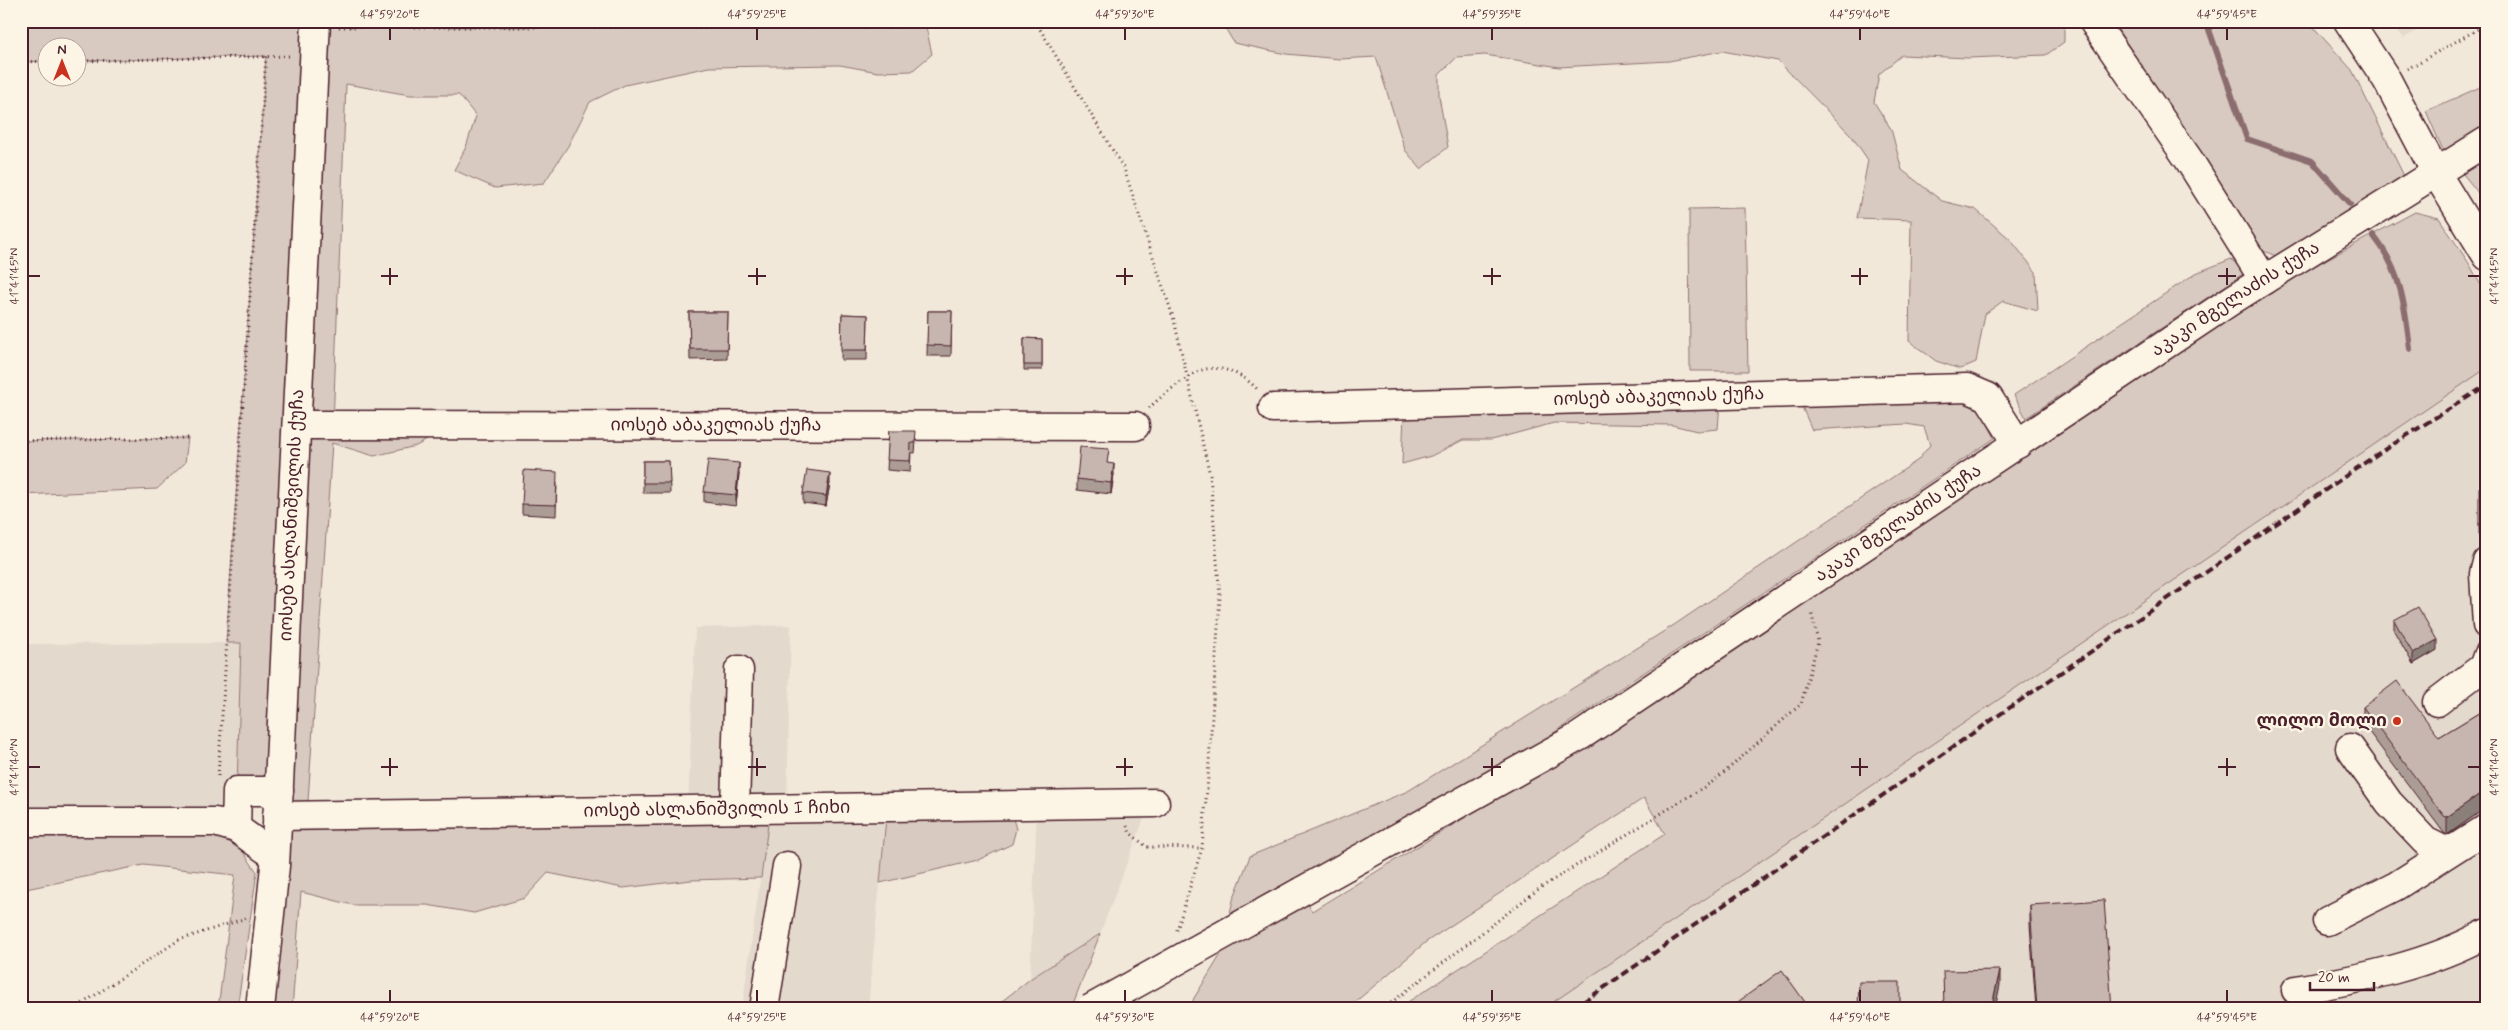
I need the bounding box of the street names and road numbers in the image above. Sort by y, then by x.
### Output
street label: აკაკი მგელაძის ქუჩა [2147,236,2324,363]
street label: იოსებ აბაკელიას ქუჩა [1553,382,1765,412]
street label: იოსებ ასლანიშვილის ქუჩა [274,389,310,642]
street label: იოსებ აბაკელიას ქუჩა [611,413,821,438]
street label: აკაკი მგელაძის ქუჩა [1810,459,1986,588]
street label: იოსებ ასლანიშვილის I ჩიხი [583,796,851,823]

